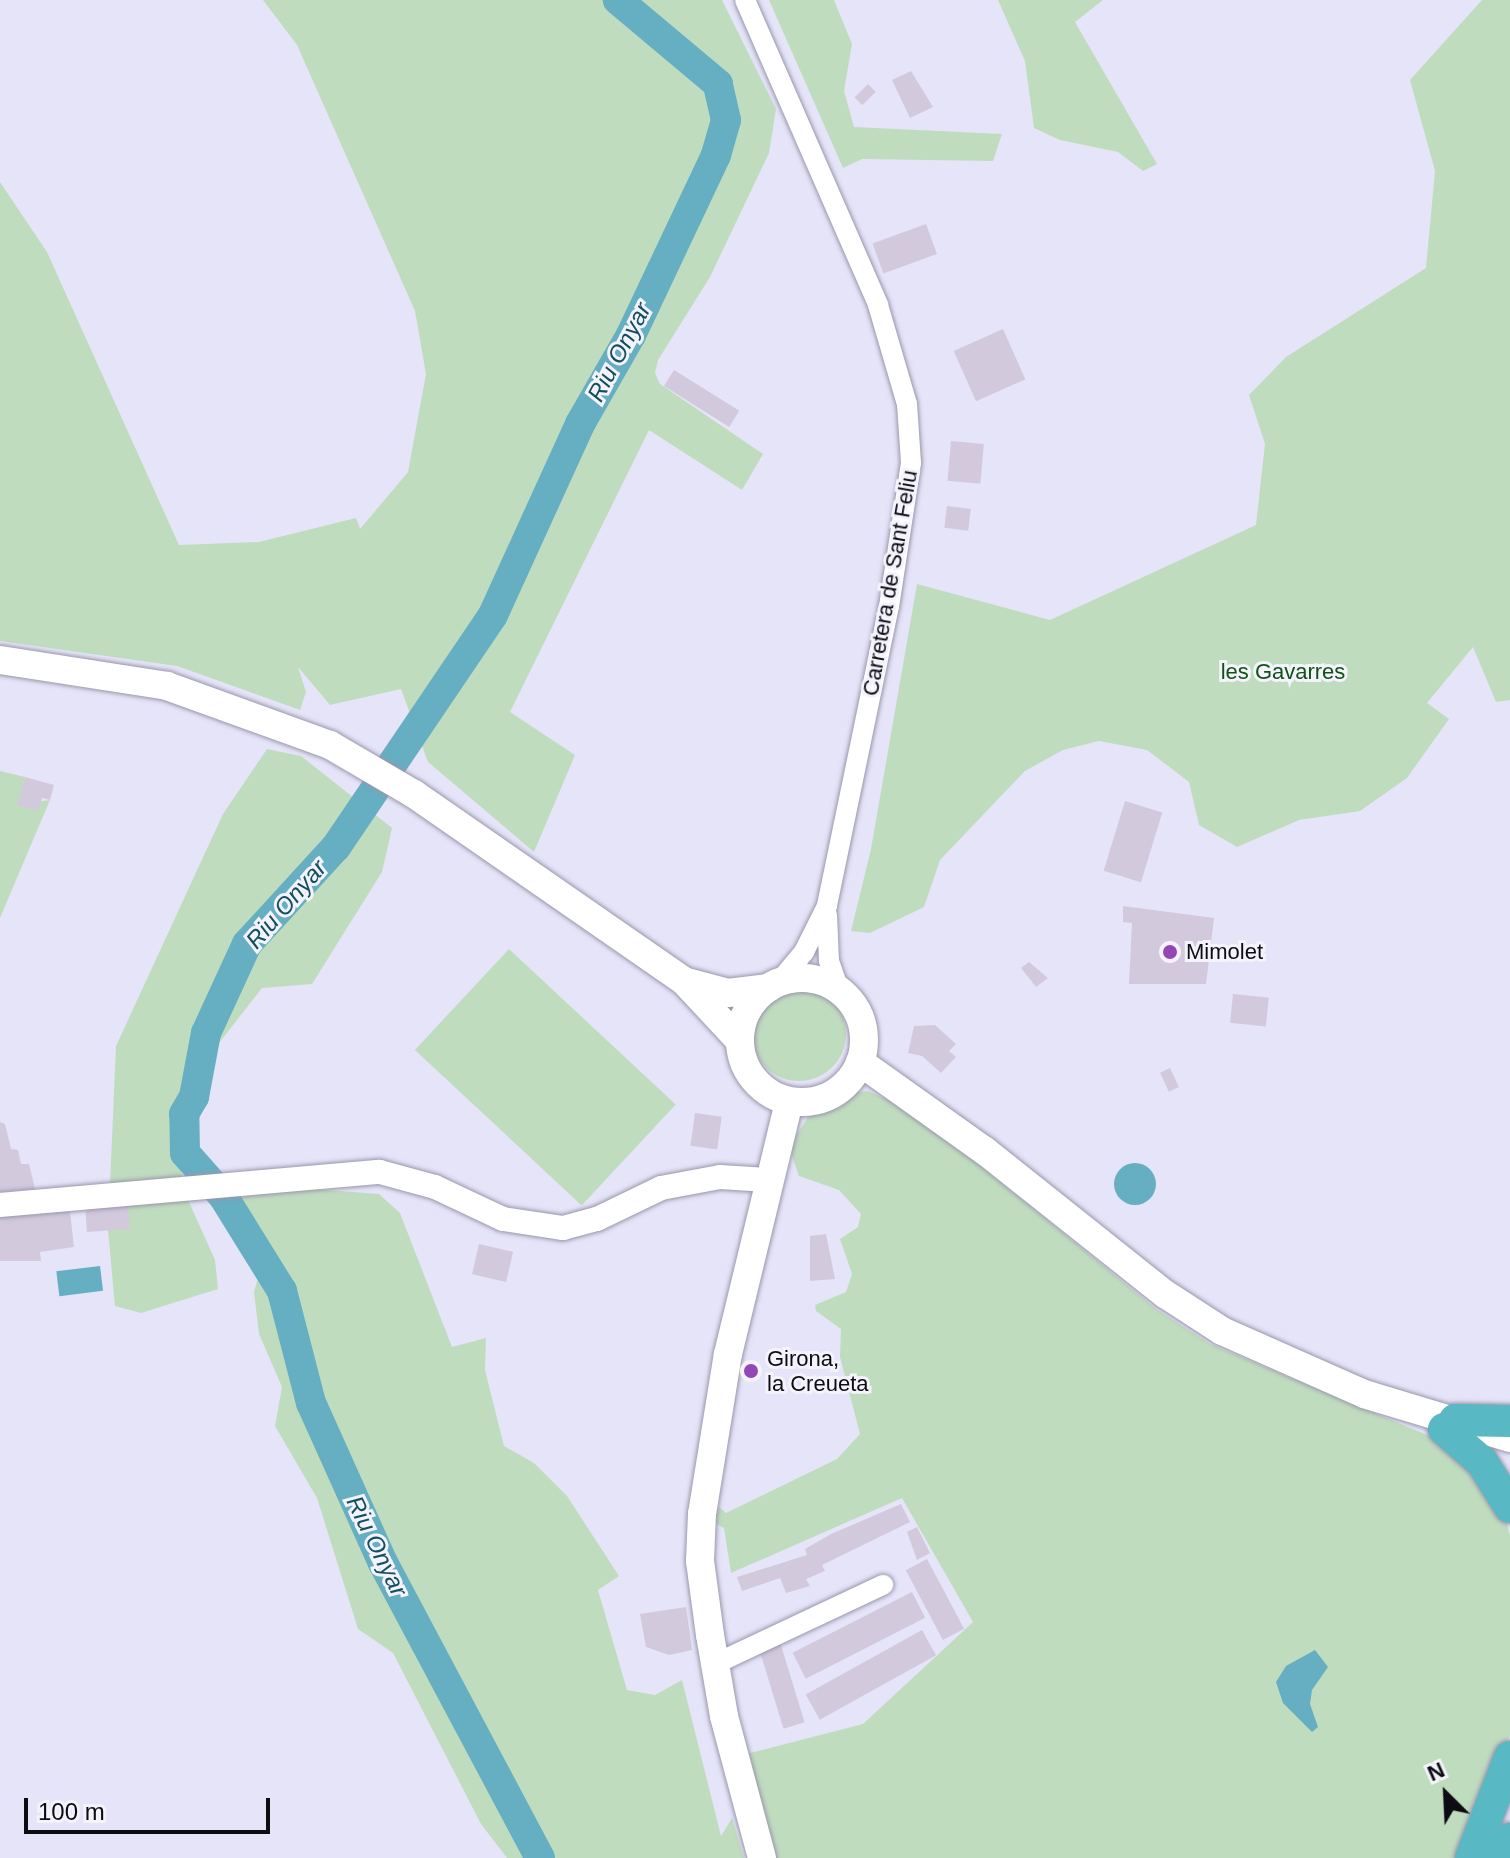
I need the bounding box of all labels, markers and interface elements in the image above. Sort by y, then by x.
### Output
water label: Riu Onyar [581,298,657,406]
street label: Carretera de Sant Feliu [857,468,923,698]
park label: les Gavarres [1221,659,1345,685]
water label: Riu Onyar [240,854,332,954]
place label: Mimolet [1186,939,1263,965]
marker: Mimolet [1161,943,1179,961]
place label: Girona, la Creueta [767,1345,869,1396]
marker: Girona, la Creueta [742,1362,760,1380]
water label: Riu Onyar [340,1491,414,1601]
north arrow [1406,1754,1486,1834]
text: N [1424,1757,1448,1786]
scale bar [28,1782,274,1832]
text: 100 m [38,1798,105,1825]

